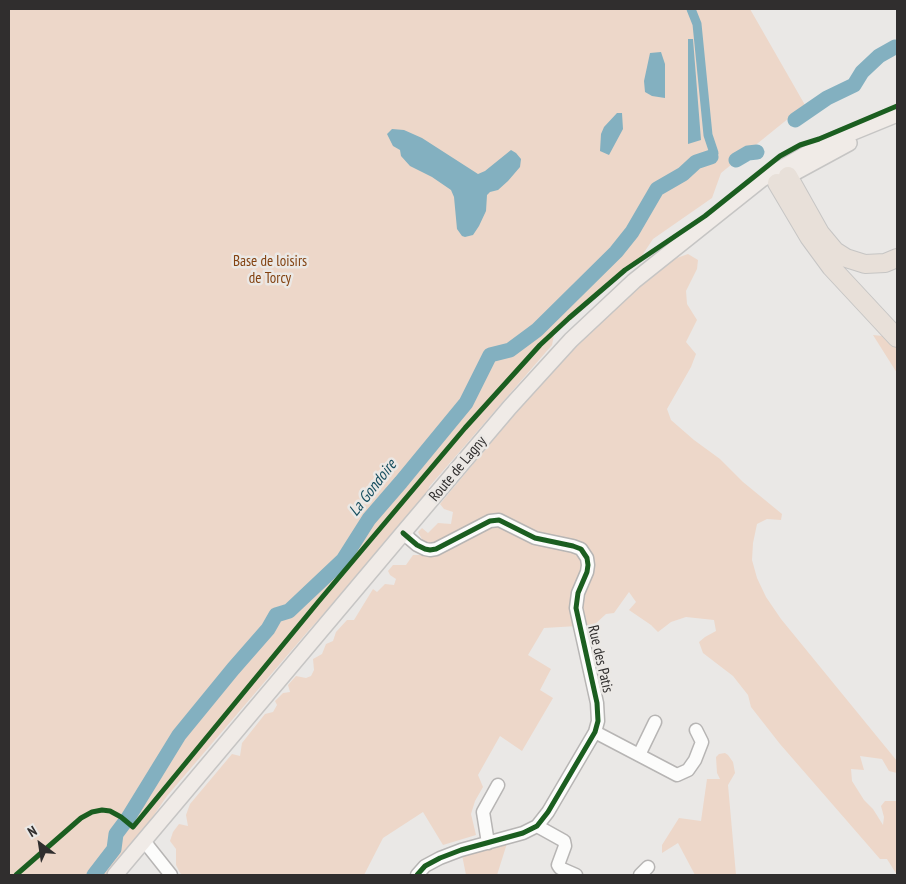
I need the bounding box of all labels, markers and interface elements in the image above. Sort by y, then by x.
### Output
park label: Base de loisirs de Torcy [233,253,307,288]
street label: Route de Lagny [426,433,490,505]
water label: La Gondoire [345,456,401,520]
street label: Rue des Patis [583,623,617,695]
north arrow [15,819,65,869]
text: N [24,821,40,841]

